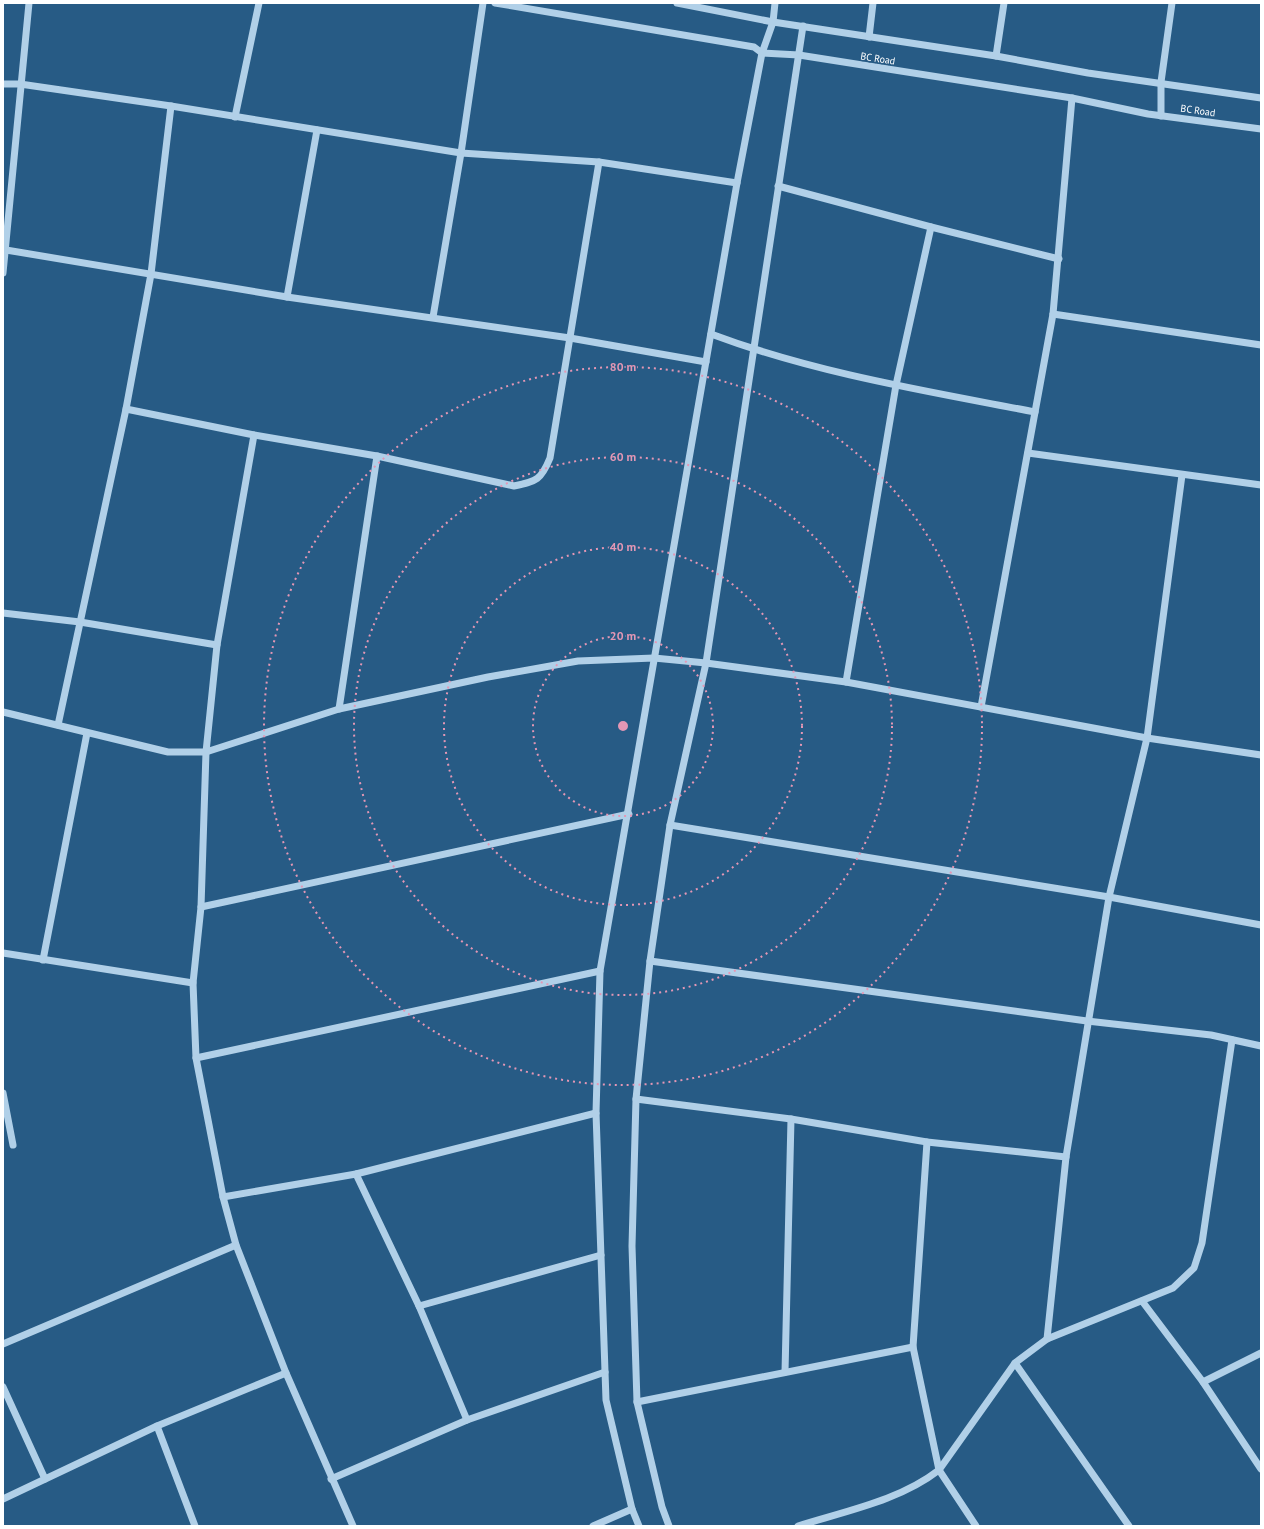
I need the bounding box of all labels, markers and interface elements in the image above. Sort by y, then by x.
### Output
street label: BC Road [860,49,896,68]
street label: BC Road [1180,102,1216,119]
text: 80 m [610,359,636,374]
text: 60 m [610,449,636,464]
text: 40 m [610,539,636,554]
text: 20 m [610,628,636,643]
centre of rings [616,719,630,733]

